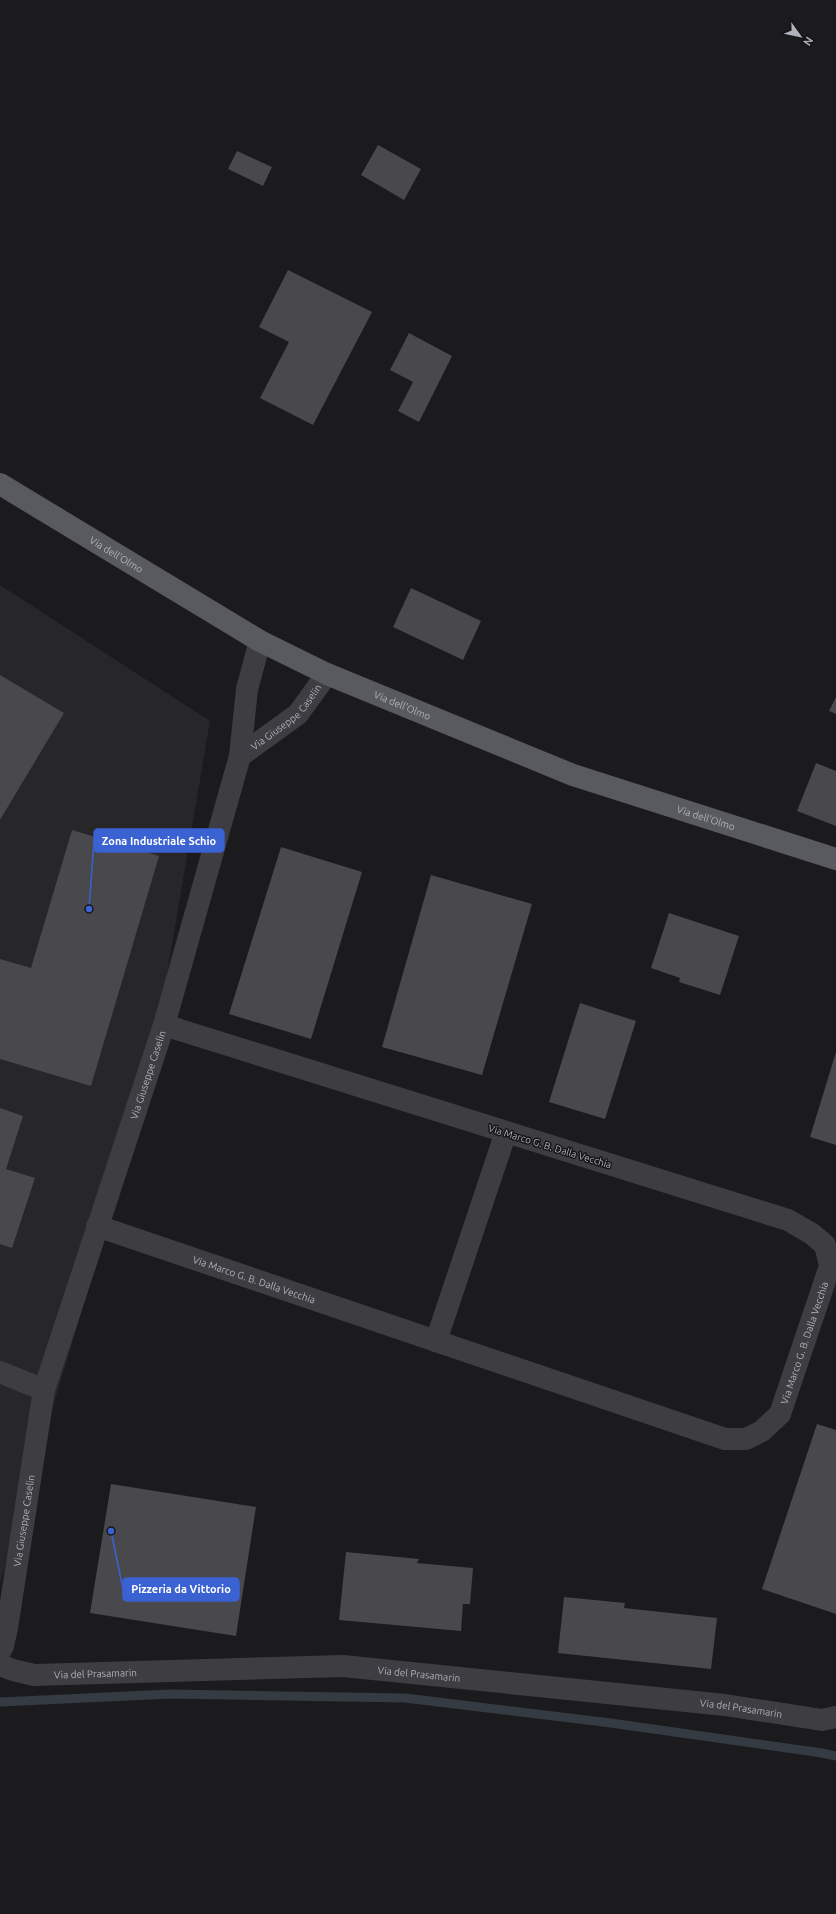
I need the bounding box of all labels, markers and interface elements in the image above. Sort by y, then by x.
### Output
north arrow [780,16,820,56]
text: N [801,35,816,48]
street label: Via dell'Olmo [87,534,145,575]
street label: Via Giuseppe Caselin [249,682,324,752]
street label: Via dell'Olmo [372,689,432,722]
street label: Via dell'Olmo [675,804,736,832]
callout: Zona Industriale Schio [94,829,224,852]
text: Zona Industriale Schio [102,835,217,847]
street label: Via Giuseppe Caselin [128,1029,168,1121]
street label: Via Marco G. B. Dalla Vecchia [487,1122,613,1171]
street label: Via Marco G. B. Dalla Vecchia [191,1254,317,1306]
street label: Via Marco G. B. Dalla Vecchia [779,1280,830,1406]
street label: Via Giuseppe Caselin [12,1474,37,1567]
callout: Pizzeria da Vittorio [123,1578,239,1601]
text: Pizzeria da Vittorio [131,1583,231,1595]
street label: Via del Prasamarin [377,1665,461,1684]
street label: Via del Prasamarin [54,1667,137,1680]
street label: Via del Prasamarin [699,1697,783,1720]

